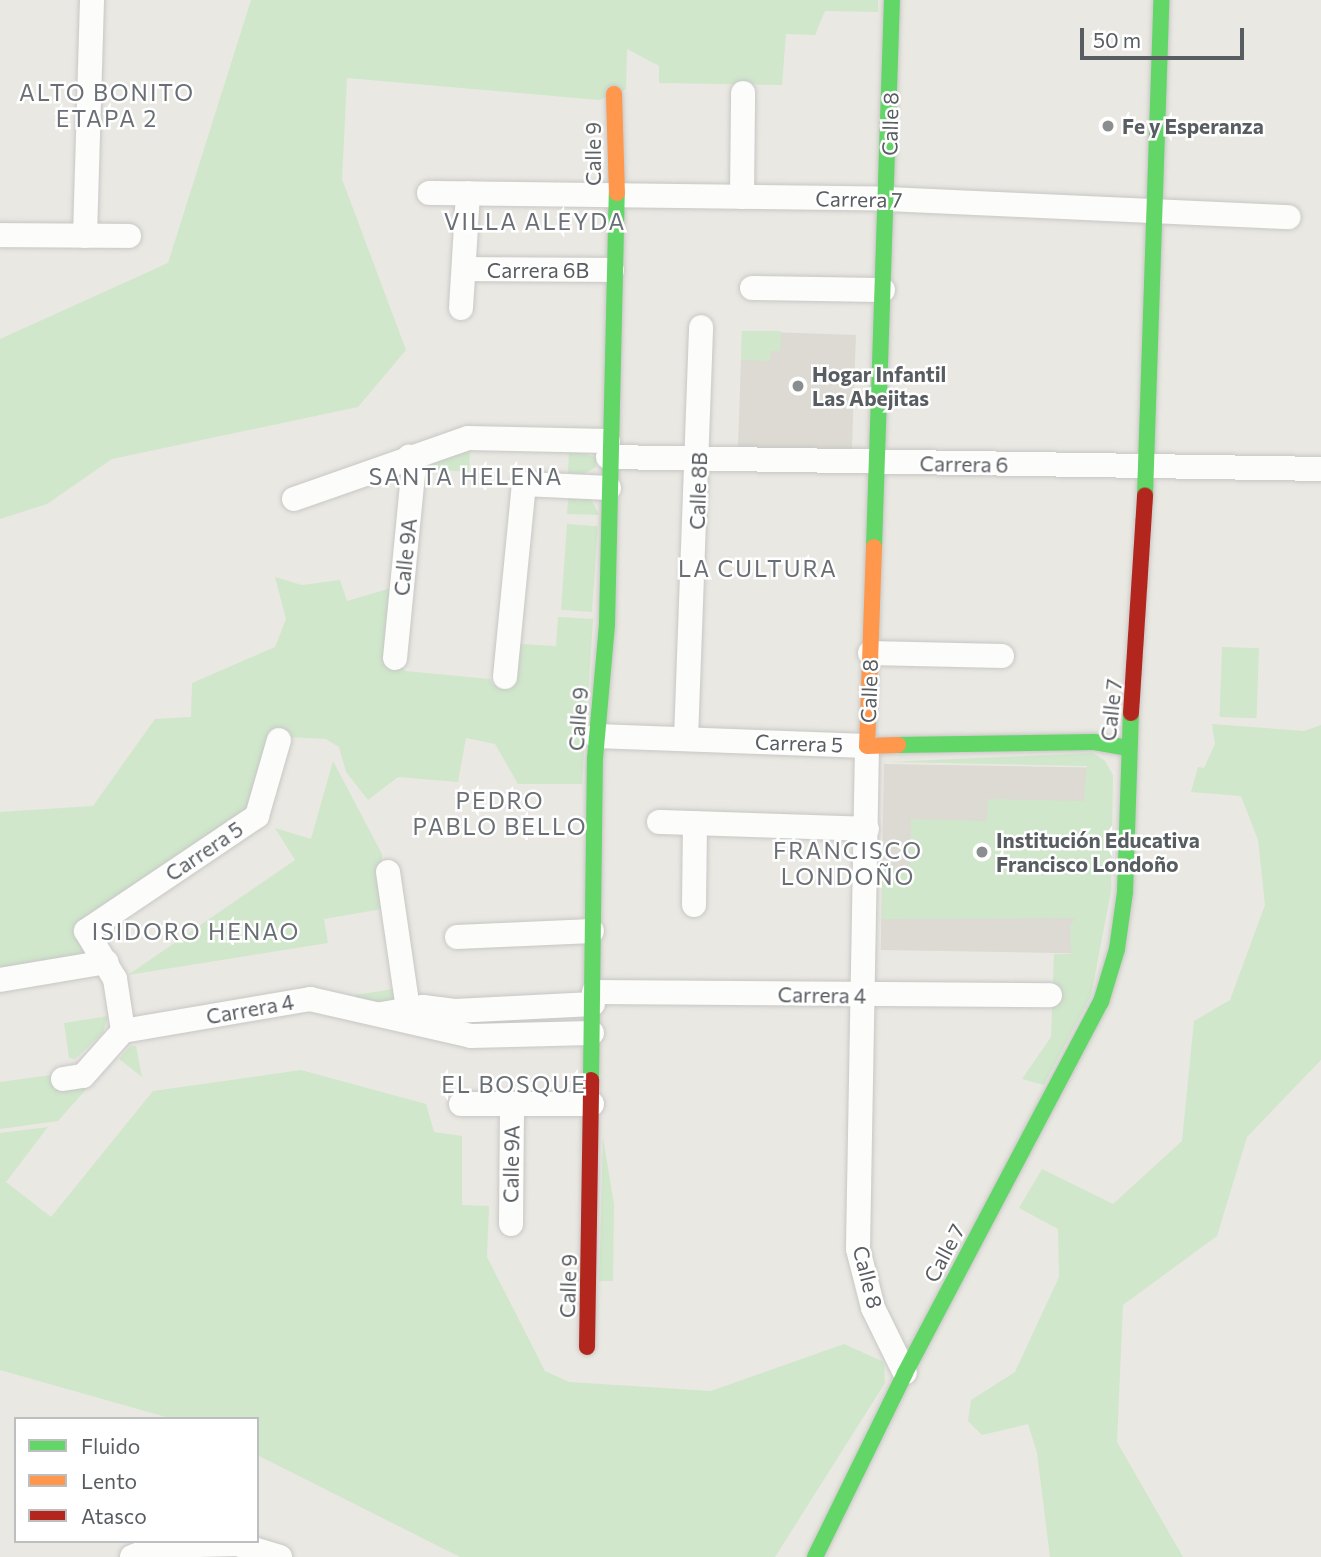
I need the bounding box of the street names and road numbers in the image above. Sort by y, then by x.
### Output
street label: Calle 8 [877,92,903,156]
street label: Calle 9 [580,122,606,186]
street label: Carrera 7 [815,186,903,212]
street label: Carrera 6B [487,257,589,283]
street label: Carrera 6 [919,451,1009,477]
street label: Calle 8B [684,452,712,530]
street label: Calle 9A [388,517,422,597]
street label: Calle 8 [855,659,883,723]
street label: Calle 7 [1095,678,1127,742]
street label: Calle 9 [563,686,593,752]
street label: Carrera 5 [755,729,843,757]
street label: Carrera 5 [160,816,248,886]
street label: Carrera 4 [777,982,867,1008]
street label: Carrera 4 [204,989,296,1029]
street label: Calle 9A [498,1125,524,1203]
street label: Calle 7 [918,1220,970,1286]
street label: Calle 8 [848,1243,888,1311]
street label: Calle 9 [554,1254,582,1318]

